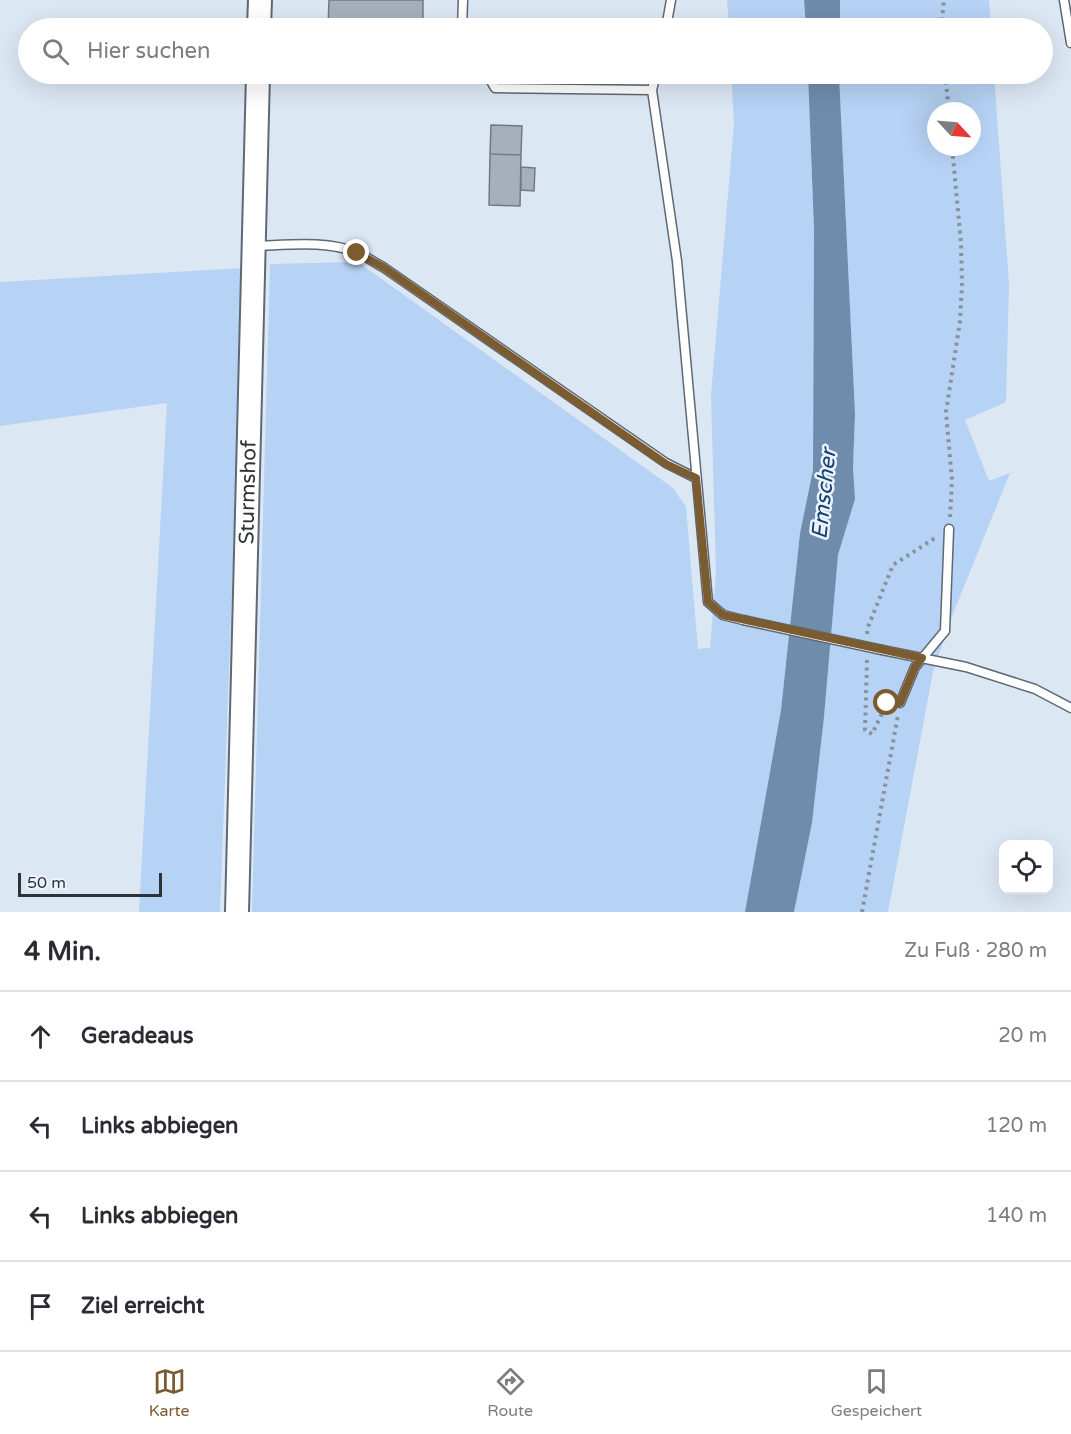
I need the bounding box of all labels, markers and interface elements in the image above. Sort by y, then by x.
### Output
search box [18,18,1053,84]
icon: search [39,35,72,68]
text: Hier suchen [87,38,210,64]
north arrow [927,102,981,156]
route end [343,239,369,265]
street label: Sturmshof [234,440,261,545]
water label: Emscher [806,445,842,540]
route start [873,689,899,715]
map controls [999,840,1053,894]
button: locate [999,840,1053,894]
scale bar [18,870,162,898]
text: 50 m [27,873,66,893]
text: 4 Min. [24,936,101,967]
text: Zu Fuß · 280 m [904,939,1047,963]
icon: ahead [24,1020,57,1053]
text: Geradeaus [81,1023,193,1049]
text: 20 m [998,1024,1047,1048]
icon: left [24,1110,57,1143]
text: Links abbiegen [81,1113,239,1139]
text: 120 m [986,1114,1047,1138]
icon: left [24,1200,57,1233]
text: Links abbiegen [81,1203,239,1229]
text: 140 m [986,1204,1047,1228]
icon: arrive [24,1290,57,1323]
text: Ziel erreicht [81,1293,204,1319]
tab: Karte [149,1365,190,1421]
tab: Route [487,1365,533,1421]
tab: Gespeichert [831,1365,922,1421]

